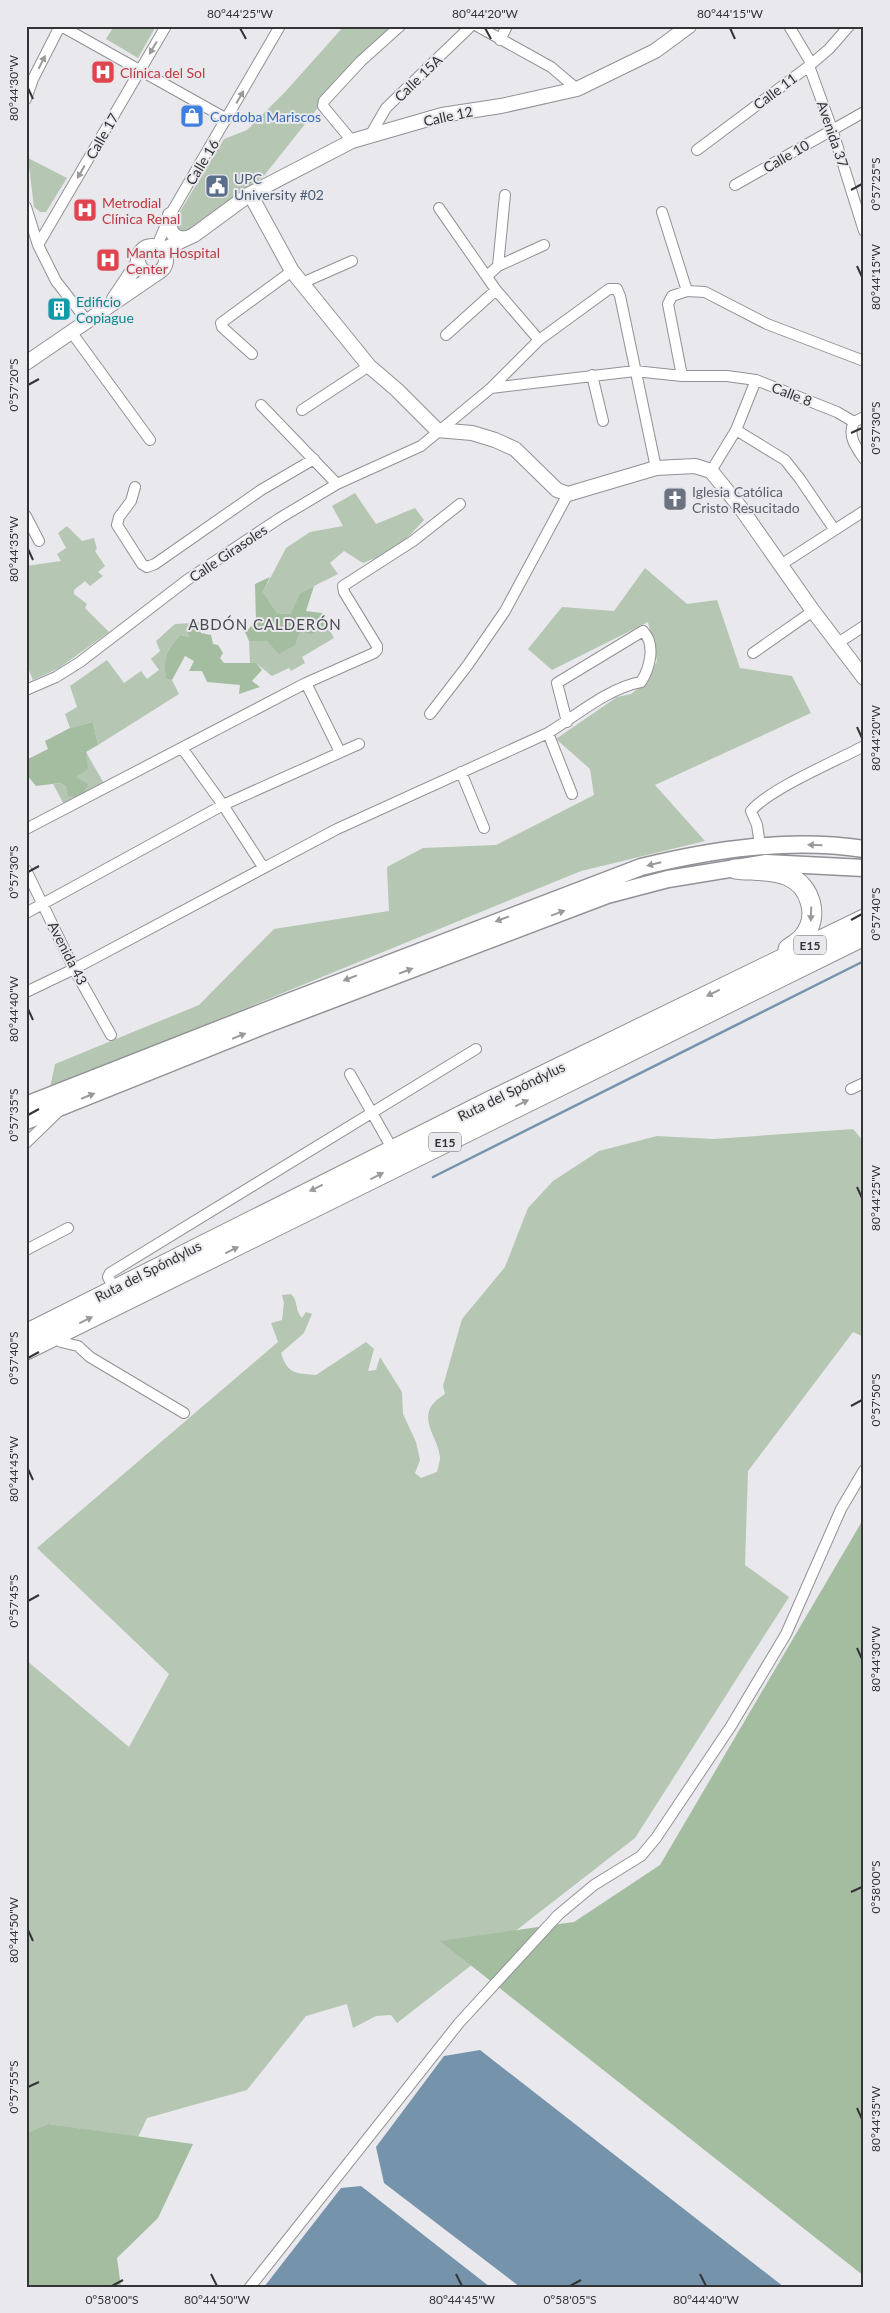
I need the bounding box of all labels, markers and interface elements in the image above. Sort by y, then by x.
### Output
text: 80°44'25"W [207,6,274,21]
text: 80°44'20"W [452,6,519,21]
text: 80°44'15"W [697,6,764,21]
one-way arrow [149,41,158,54]
street label: Calle 15A [391,51,446,105]
text: 80°44'30"W [6,54,21,121]
one-way arrow [38,55,46,69]
hospital icon: Clínica del Sol [90,59,116,85]
place label: Clínica del Sol [120,64,205,81]
street label: Calle 11 [750,69,800,113]
one-way arrow [236,90,244,104]
street label: Avenida 37 [814,99,852,169]
street label: Calle 12 [422,102,474,130]
shop icon: Cordoba Mariscos [179,103,205,129]
place label: Cordoba Mariscos [210,108,321,125]
street label: Calle 17 [82,110,122,162]
street label: Calle 16 [182,136,222,188]
street label: Calle 10 [760,136,812,176]
text: 0°57'25"S [868,157,883,211]
one-way arrow [76,165,85,178]
place label: UPC University #02 [234,170,324,203]
public building icon: UPC University #02 [204,173,230,199]
place label: Metrodial Clínica Renal [102,194,180,227]
hospital icon: Metrodial Clínica Renal [72,197,98,223]
text: 80°44'15"W [868,243,883,310]
place label: Manta Hospital Center [126,244,220,277]
hospital icon: Manta Hospital Center [95,247,121,273]
place label: Edificio Copiague [76,293,134,326]
building icon: Edificio Copiague [46,296,72,322]
text: 0°57'20"S [6,358,21,412]
street label: Calle 8 [769,379,815,409]
text: 0°57'30"S [868,401,883,455]
place label: Iglesia Católica Cristo Resucitado [692,483,800,516]
church icon: Iglesia Católica Cristo Resucitado [662,486,688,512]
text: 80°44'35"W [6,515,21,582]
street label: Calle Girasoles [186,521,270,585]
district label: ABDÓN CALDERÓN [188,615,342,633]
text: 80°44'20"W [868,704,883,771]
one-way arrow [807,841,823,849]
text: 0°57'30"S [6,845,21,899]
one-way arrow [647,860,662,868]
text: 0°57'40"S [868,887,883,941]
one-way arrow [807,906,815,922]
one-way arrow [551,909,566,917]
one-way arrow [494,915,509,923]
street label: Avenida 43 [45,918,91,988]
road number: E15 [794,936,826,954]
one-way arrow [399,966,414,974]
one-way arrow [342,974,357,982]
text: 80°44'40"W [6,975,21,1042]
one-way arrow [705,988,720,997]
one-way arrow [231,1032,246,1039]
street label: Ruta del Spóndylus [455,1058,567,1124]
text: 0°57'35"S [6,1088,21,1142]
one-way arrow [81,1092,96,1100]
one-way arrow [515,1099,529,1107]
road number: E15 [429,1132,461,1152]
text: 80°44'25"W [868,1164,883,1231]
one-way arrow [370,1172,384,1180]
one-way arrow [308,1184,323,1192]
street label: Ruta del Spóndylus [92,1237,204,1305]
one-way arrow [225,1245,239,1253]
one-way arrow [79,1316,93,1324]
text: 0°57'40"S [6,1331,21,1385]
text: 0°57'50"S [868,1373,883,1427]
text: 80°44'45"W [6,1435,21,1502]
text: 0°57'45"S [6,1574,21,1628]
text: 80°44'30"W [868,1625,883,1692]
text: 0°58'00"S [868,1860,883,1914]
text: 80°44'50"W [6,1896,21,1963]
text: 0°57'55"S [6,2060,21,2114]
text: 80°44'35"W [868,2085,883,2152]
text: 0°58'00"S [85,2292,139,2307]
text: 80°44'50"W [184,2292,251,2307]
text: 80°44'45"W [429,2292,496,2307]
text: 0°58'05"S [543,2292,597,2307]
text: 80°44'40"W [673,2292,740,2307]

